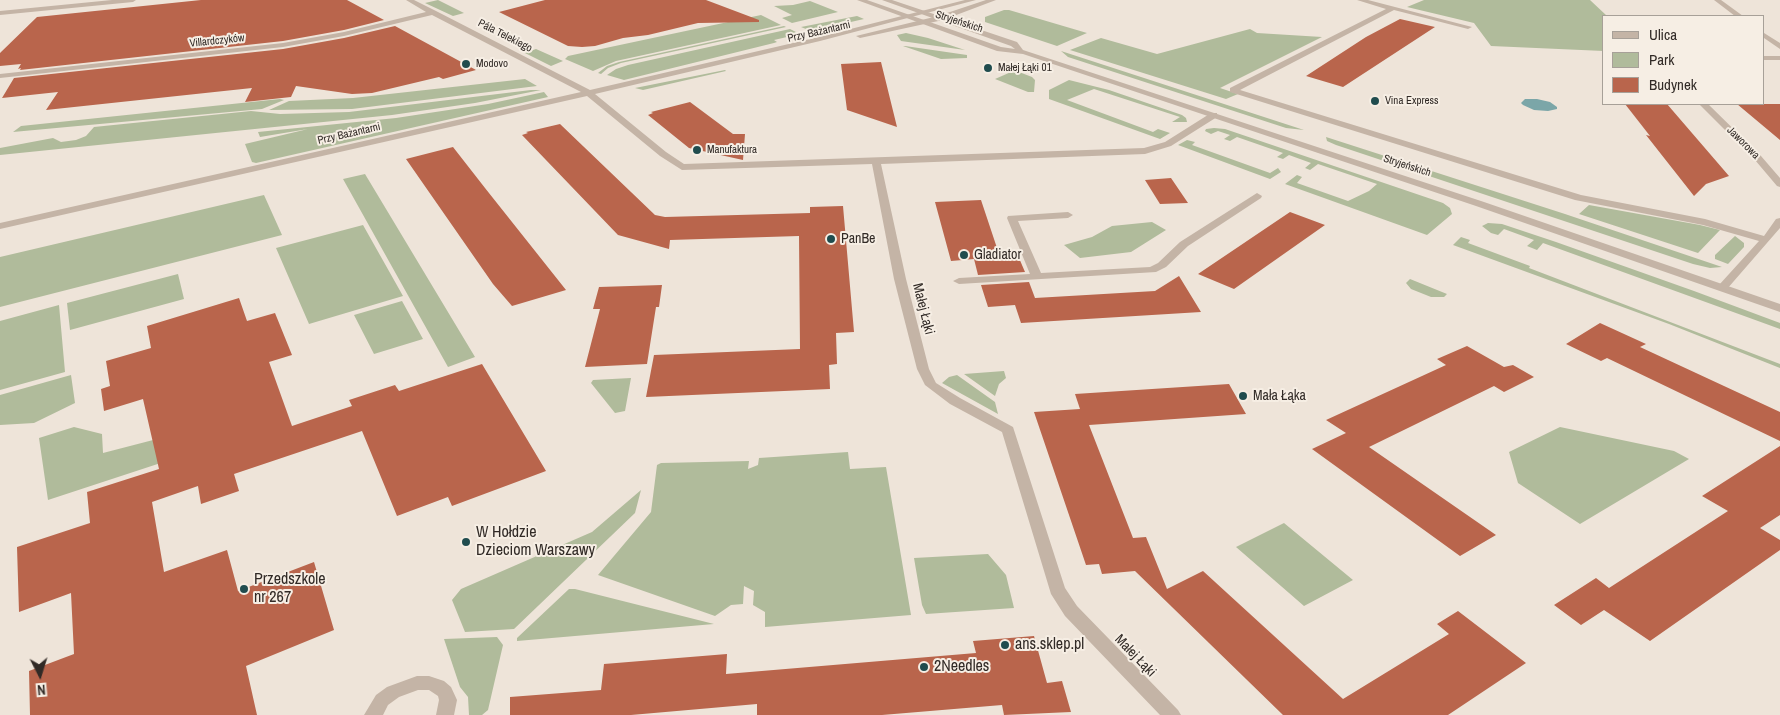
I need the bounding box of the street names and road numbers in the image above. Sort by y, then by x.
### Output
street label: Stryjeńskich [934,8,984,36]
street label: Pála Telekiego [476,17,534,55]
street label: Przy Bażantarni [786,18,852,46]
street label: Villardczyków [189,32,245,50]
street label: Przy Bażantarni [316,120,382,148]
street label: Jaworowa [1724,124,1762,162]
street label: Stryjeńskich [1382,152,1432,180]
street label: Małej Łąki [909,282,937,336]
street label: Małej Łąki [1111,631,1159,681]

